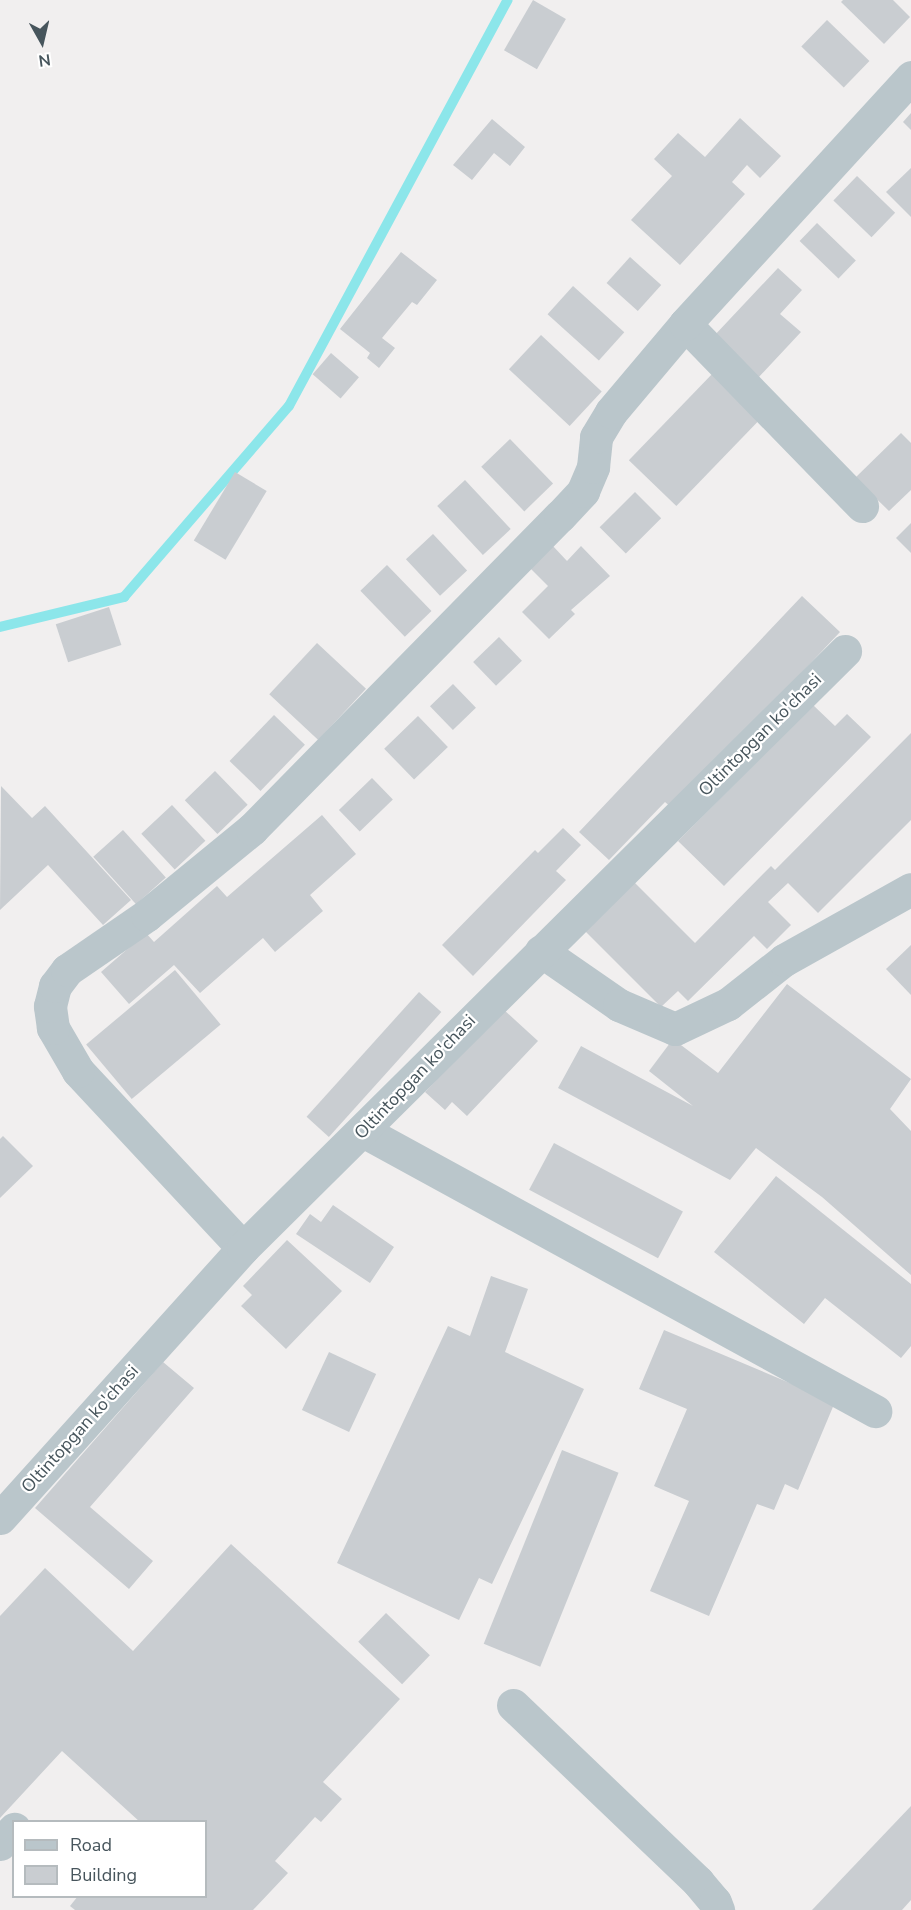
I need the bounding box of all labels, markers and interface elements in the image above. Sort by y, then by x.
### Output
north arrow [12,12,72,72]
text: N [37,48,52,72]
street label: Oltintopgan ko'chasi [694,669,826,801]
street label: Oltintopgan ko'chasi [350,1010,480,1144]
street label: Oltintopgan ko'chasi [17,1360,143,1498]
legend [12,1820,207,1898]
text: Road [70,1833,112,1857]
text: Building [70,1863,137,1887]

